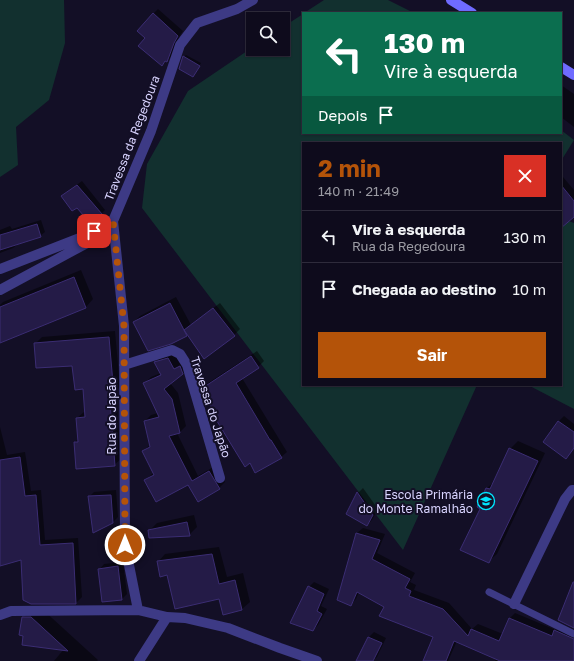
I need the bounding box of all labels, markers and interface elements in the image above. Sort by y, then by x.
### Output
map controls [246,12,290,56]
button: search [246,12,290,56]
text: 130 m [384,26,465,59]
icon: left [318,28,370,80]
text: Vire à esquerda [384,60,518,82]
street label: Travessa da Regedoura [101,73,163,203]
icon: arrive [375,104,397,126]
text: Depois [318,106,367,124]
text: 2 min [318,153,381,182]
button: close [504,155,546,197]
text: 140 m · 21:49 [318,183,399,199]
pin [77,214,111,248]
icon: arrive [83,220,105,242]
text: Vire à esquerda [352,220,465,238]
icon: left [318,226,340,248]
text: 130 m [504,228,546,246]
text: Rua da Regedoura [352,238,465,254]
icon: arrive [318,278,340,300]
text: Chegada ao destino [352,280,496,298]
text: 10 m [512,280,546,298]
button: Sair [318,332,546,378]
street label: Travessa do Japão [188,354,234,460]
street label: Rua do Japão [104,377,119,455]
place label: Escola Primária do Monte Ramalhão [358,487,473,516]
school or university icon: Escola Primária do Monte Ramalhão [476,491,496,511]
position arrow [104,524,146,566]

